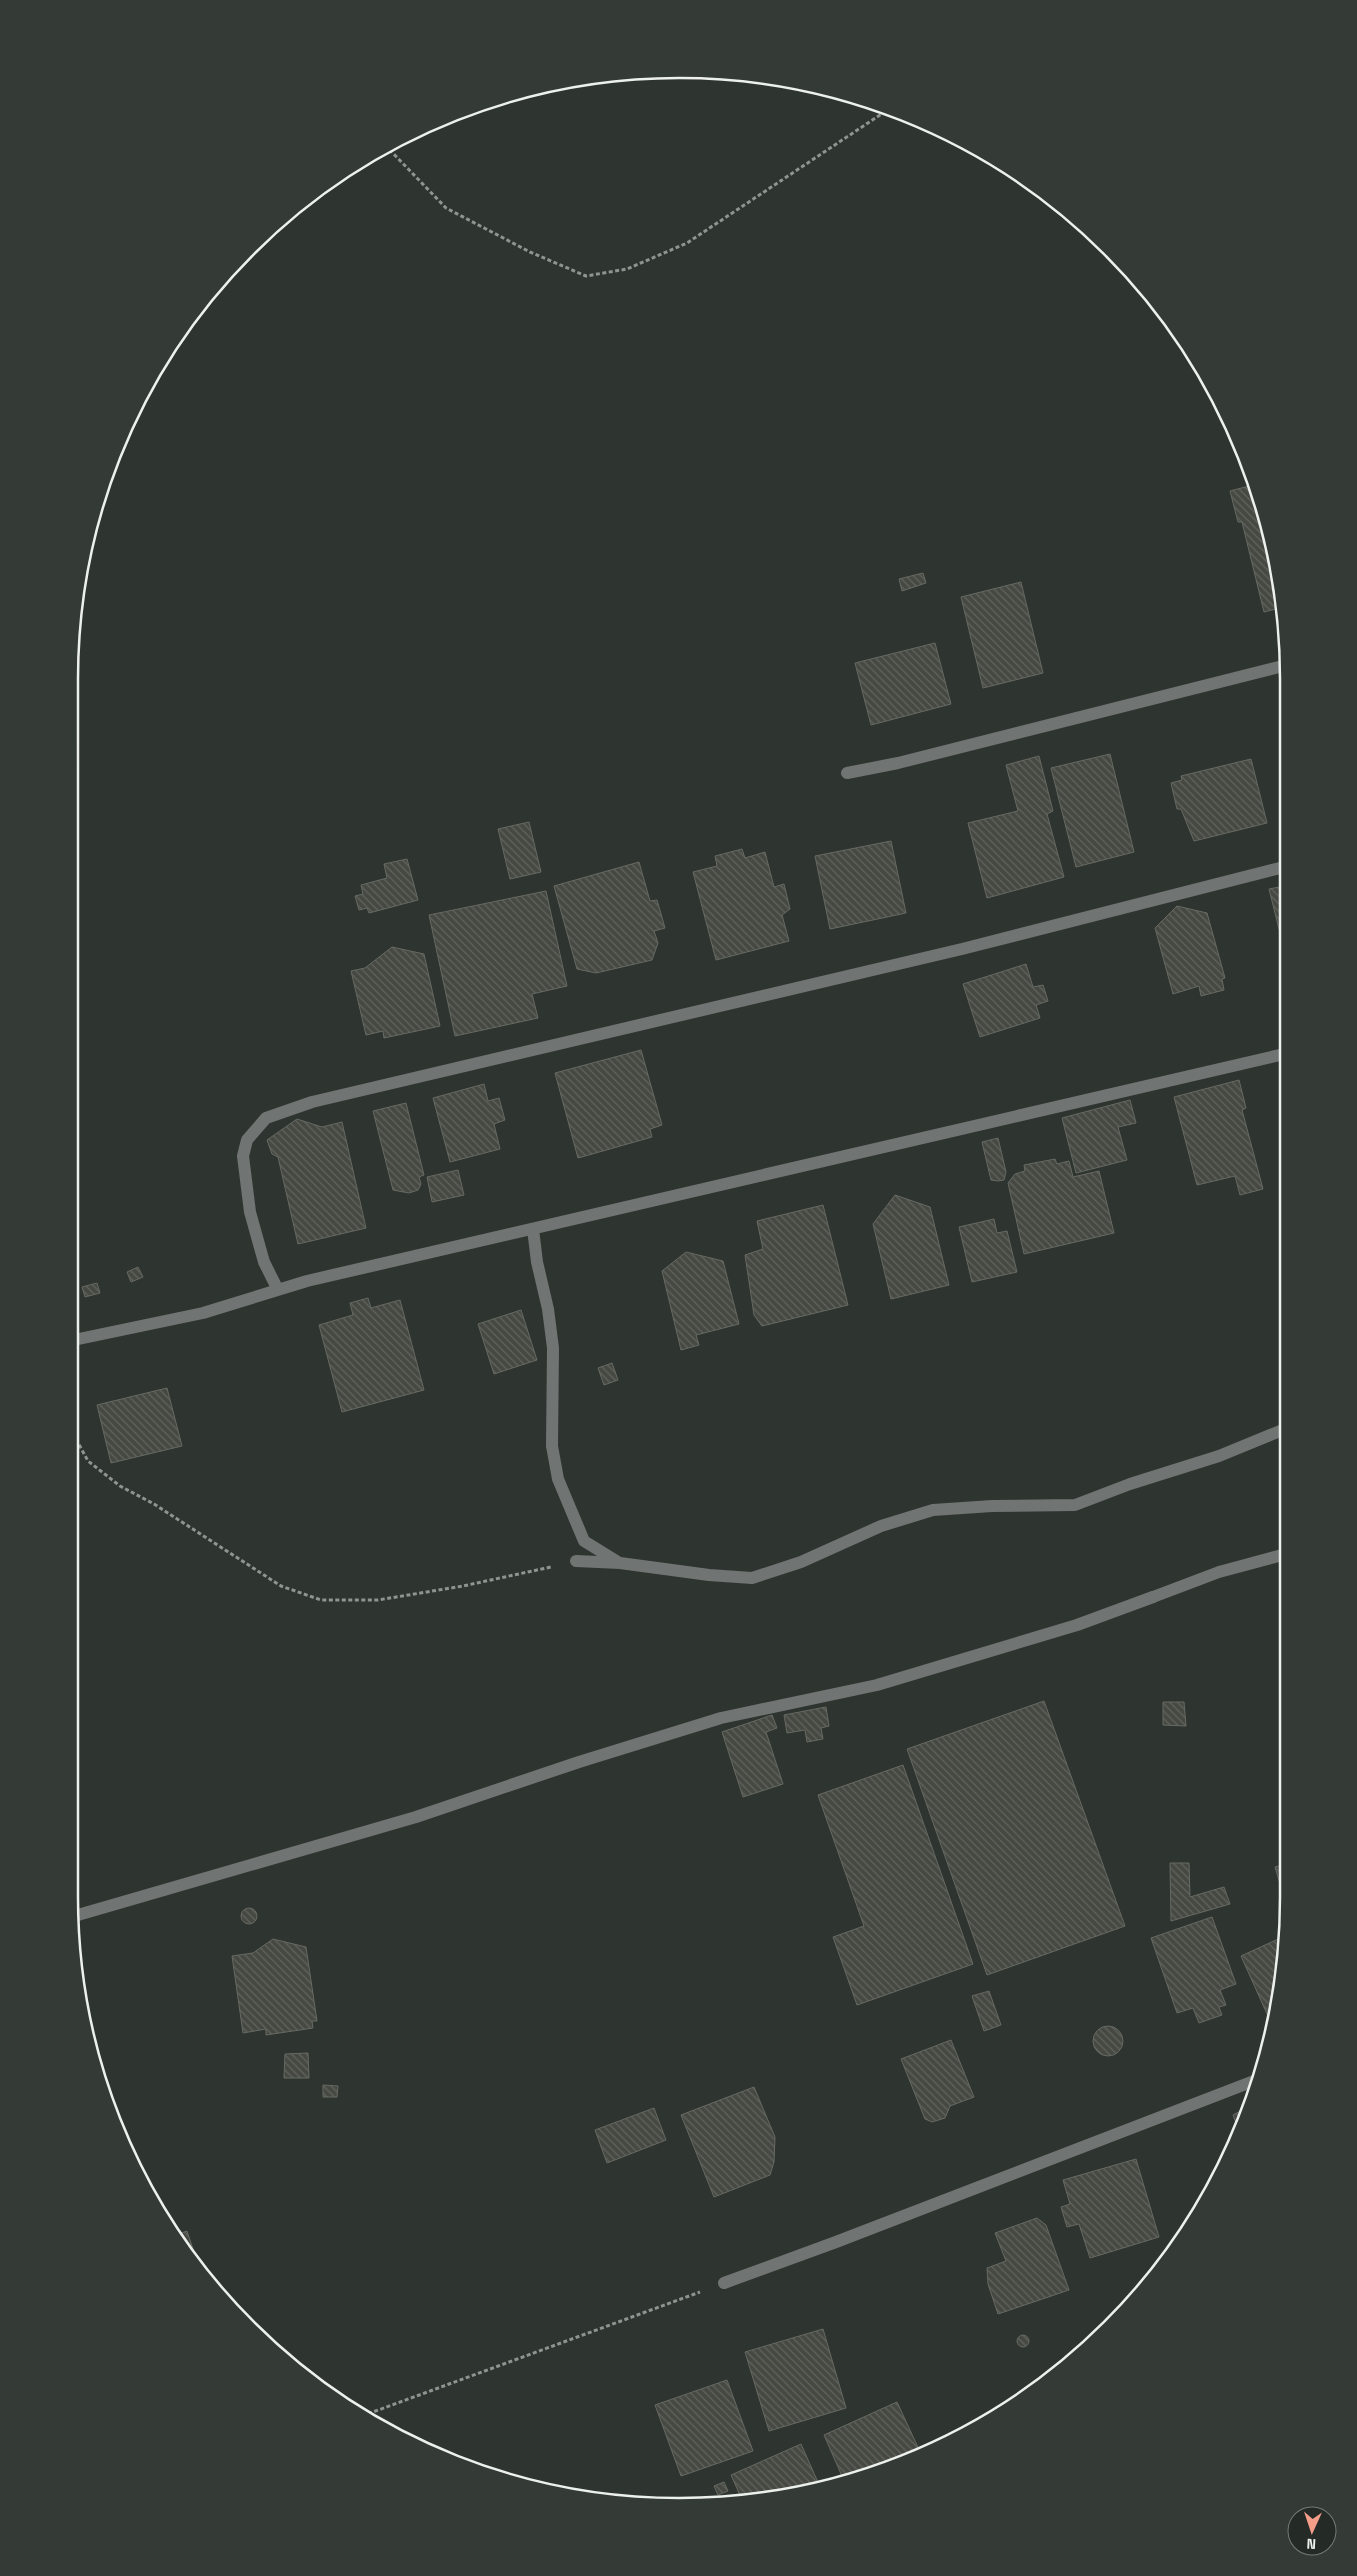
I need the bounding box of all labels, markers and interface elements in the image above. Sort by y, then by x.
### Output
north arrow [1287,2506,1337,2556]
text: N [1306,2535,1316,2553]

